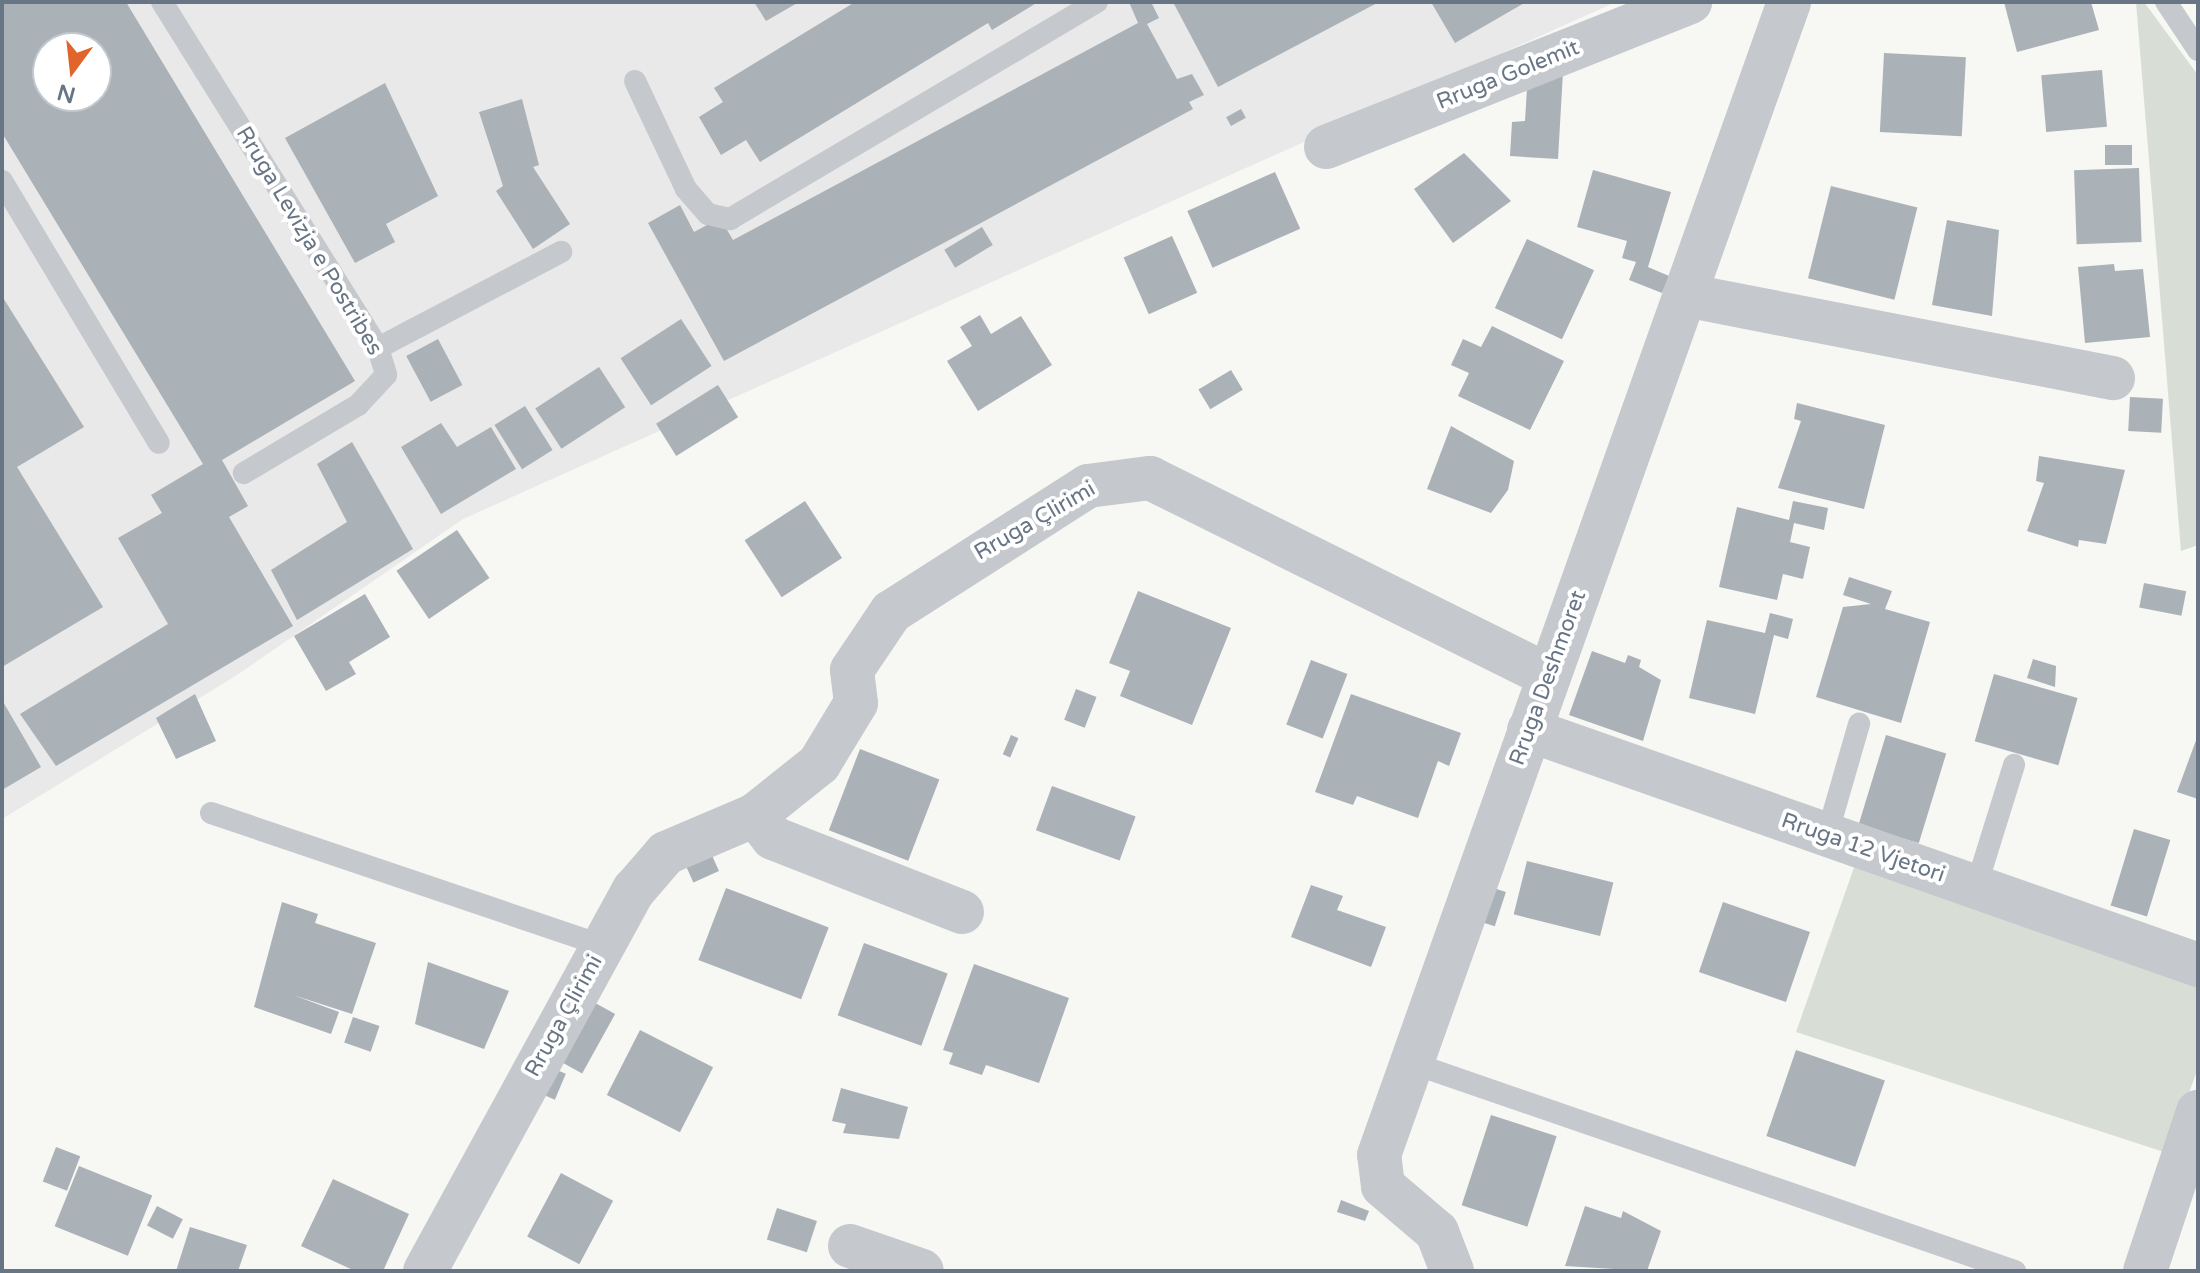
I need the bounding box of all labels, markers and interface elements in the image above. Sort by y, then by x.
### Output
north arrow [32,32,112,112]
street label: Rruga Golemit [1433,34,1583,116]
text: N [54,78,78,108]
street label: Rruga Levizja e Postribes [230,122,388,360]
street label: Rruga Çlirimi [970,476,1100,566]
street label: Rruga Deshmoret [1504,587,1592,769]
street label: Rruga 12 Vjetori [1778,808,1948,888]
street label: Rruga Çlirimi [520,950,608,1082]

